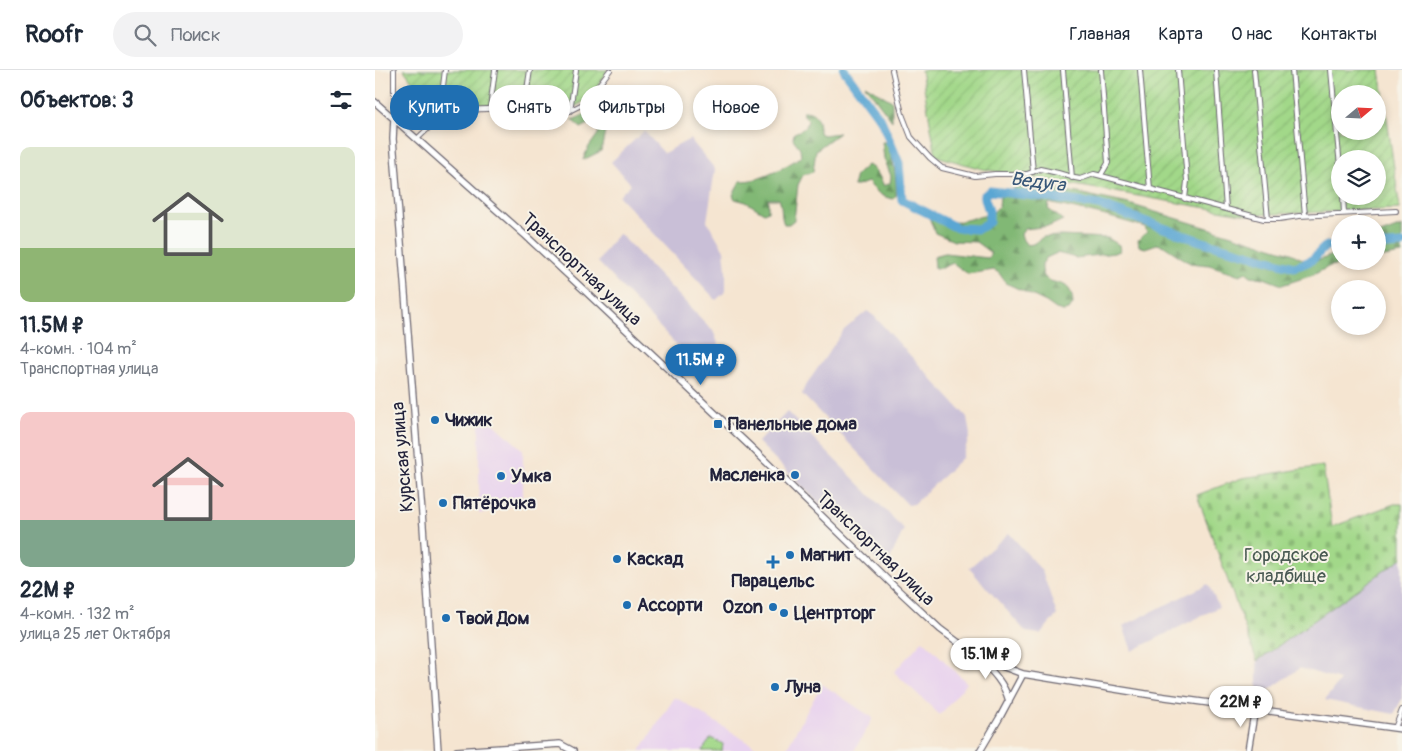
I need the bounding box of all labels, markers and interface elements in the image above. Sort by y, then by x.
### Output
search box [113,12,463,57]
text: Roofr [25,20,83,49]
icon: search [131,21,159,49]
text: Поиск [171,23,221,47]
text: Главная [1069,23,1130,46]
text: Карта [1158,23,1203,46]
text: О нас [1231,23,1273,46]
text: Контакты [1301,23,1377,46]
chip: Купить [390,85,479,130]
chip: Снять [489,85,570,130]
chip: Фильтры [580,85,683,130]
chip: Новое [693,85,778,130]
north arrow [1331,85,1386,140]
map controls [1331,85,1386,335]
icon: filters [327,86,355,114]
text: Объектов: 3 [20,87,134,114]
button: layers [1331,150,1386,205]
water label: Ведуга [1009,167,1068,197]
icon: home [143,179,233,269]
street label: Транспортная улица [517,208,647,331]
button: + [1331,215,1386,270]
button: − [1331,280,1386,335]
text: 11.5M ₽ [20,312,85,339]
text: 4-комн. · 104 m² [20,339,137,359]
pin: 11.5M ₽ [655,344,747,386]
text: 11.5M ₽ [676,350,726,370]
text: Транспортная улица [20,359,159,379]
street label: Курская улица [386,401,419,513]
place label: Чижик [445,409,493,432]
place label: Панельные дома [728,413,857,436]
marker: Чижик [429,414,441,426]
marker: Панельные дома [712,418,724,430]
icon: home [143,444,233,534]
place label: Масленка [710,464,786,487]
place label: Умка [511,465,552,488]
marker: Масленка [789,469,801,481]
marker: Умка [495,470,507,482]
street label: Транспортная улица [812,486,940,611]
place label: Пятёрочка [453,492,537,515]
marker: Пятёрочка [437,497,449,509]
place label: Магнит [800,544,854,567]
park label: Городское кладбище [1244,544,1328,588]
place label: Каскад [627,548,684,571]
marker: Магнит [784,549,796,561]
marker: Каскад [611,553,623,565]
marker: Парацельс [767,556,779,568]
place label: Парацельс [731,570,815,593]
text: 22M ₽ [20,577,76,604]
place label: Ассорти [637,594,702,617]
place label: Ozon [723,596,763,619]
marker: Ассорти [621,599,633,611]
marker: Ozon [767,601,779,613]
place label: Центрторг [794,602,876,625]
text: 4-комн. · 132 m² [20,604,134,624]
place label: Твой Дом [455,607,530,630]
marker: Центрторг [778,607,790,619]
marker: Твой Дом [440,612,452,624]
text: улица 25 лет Октября [20,624,170,644]
pin: 15.1M ₽ [940,638,1032,680]
text: 15.1M ₽ [961,644,1011,664]
place label: Луна [784,676,821,699]
marker: Луна [769,681,781,693]
pin: 22M ₽ [1206,686,1276,728]
text: 22M ₽ [1220,692,1262,712]

